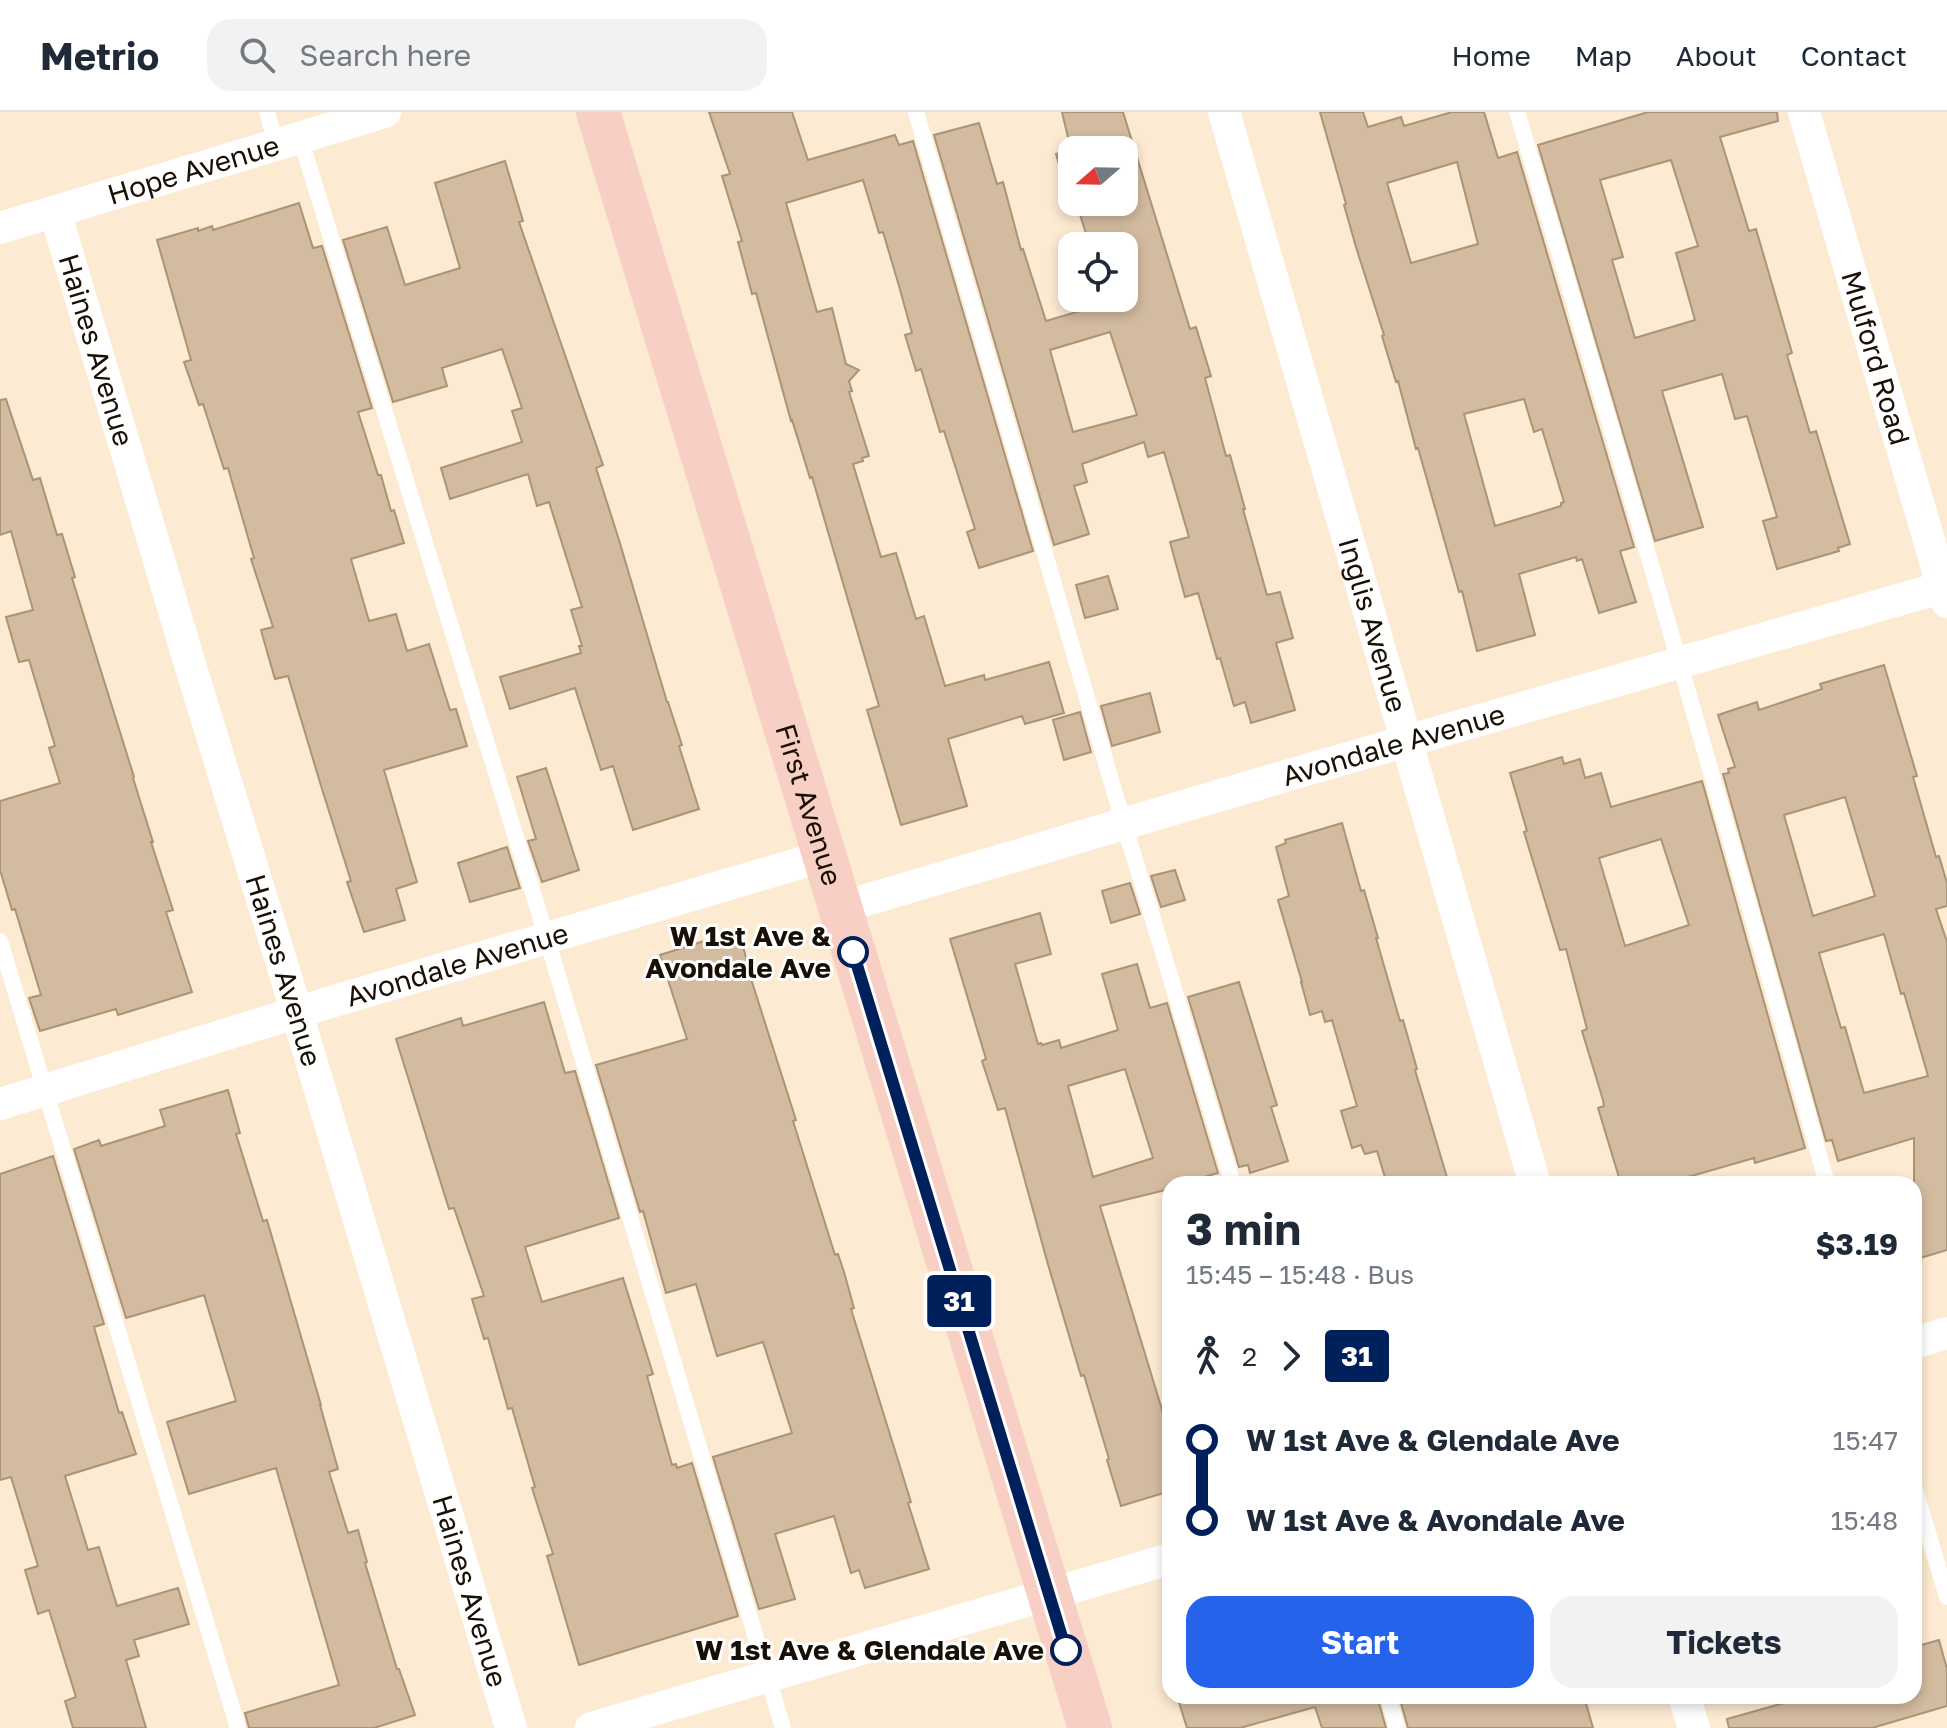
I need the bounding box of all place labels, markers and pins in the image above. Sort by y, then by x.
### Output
place label: W 1st Ave & Avondale Ave [645,919,831,984]
marker: W 1st Ave & Avondale Ave [838,937,868,967]
place label: W 1st Ave & Glendale Ave [695,1633,1044,1666]
marker: W 1st Ave & Glendale Ave [1051,1635,1081,1665]

